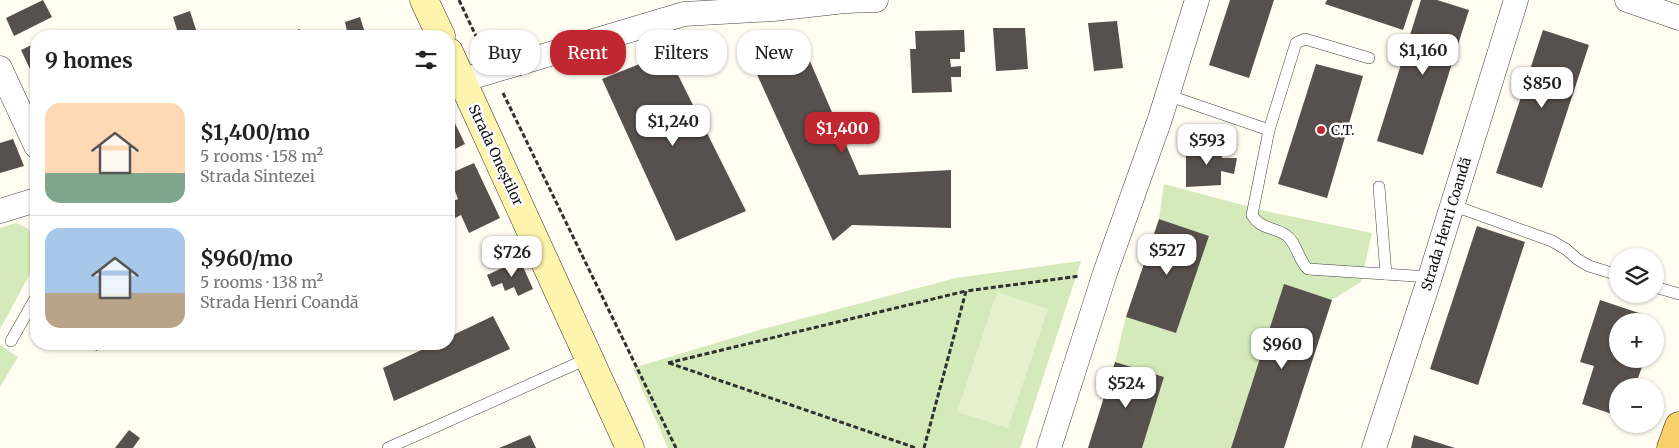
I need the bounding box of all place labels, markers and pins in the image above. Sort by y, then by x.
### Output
pin: $1,160 [1382,34,1464,76]
pin: $850 [1512,66,1572,109]
pin: $1,240 [632,104,714,147]
pin: $1,400 [801,112,883,154]
place label: C.T. [1331,121,1355,139]
pin: $593 [1177,124,1237,166]
marker: C.T. [1315,124,1327,136]
pin: $527 [1137,234,1197,276]
pin: $726 [482,236,542,278]
pin: $960 [1252,328,1312,370]
pin: $524 [1096,366,1156,409]

